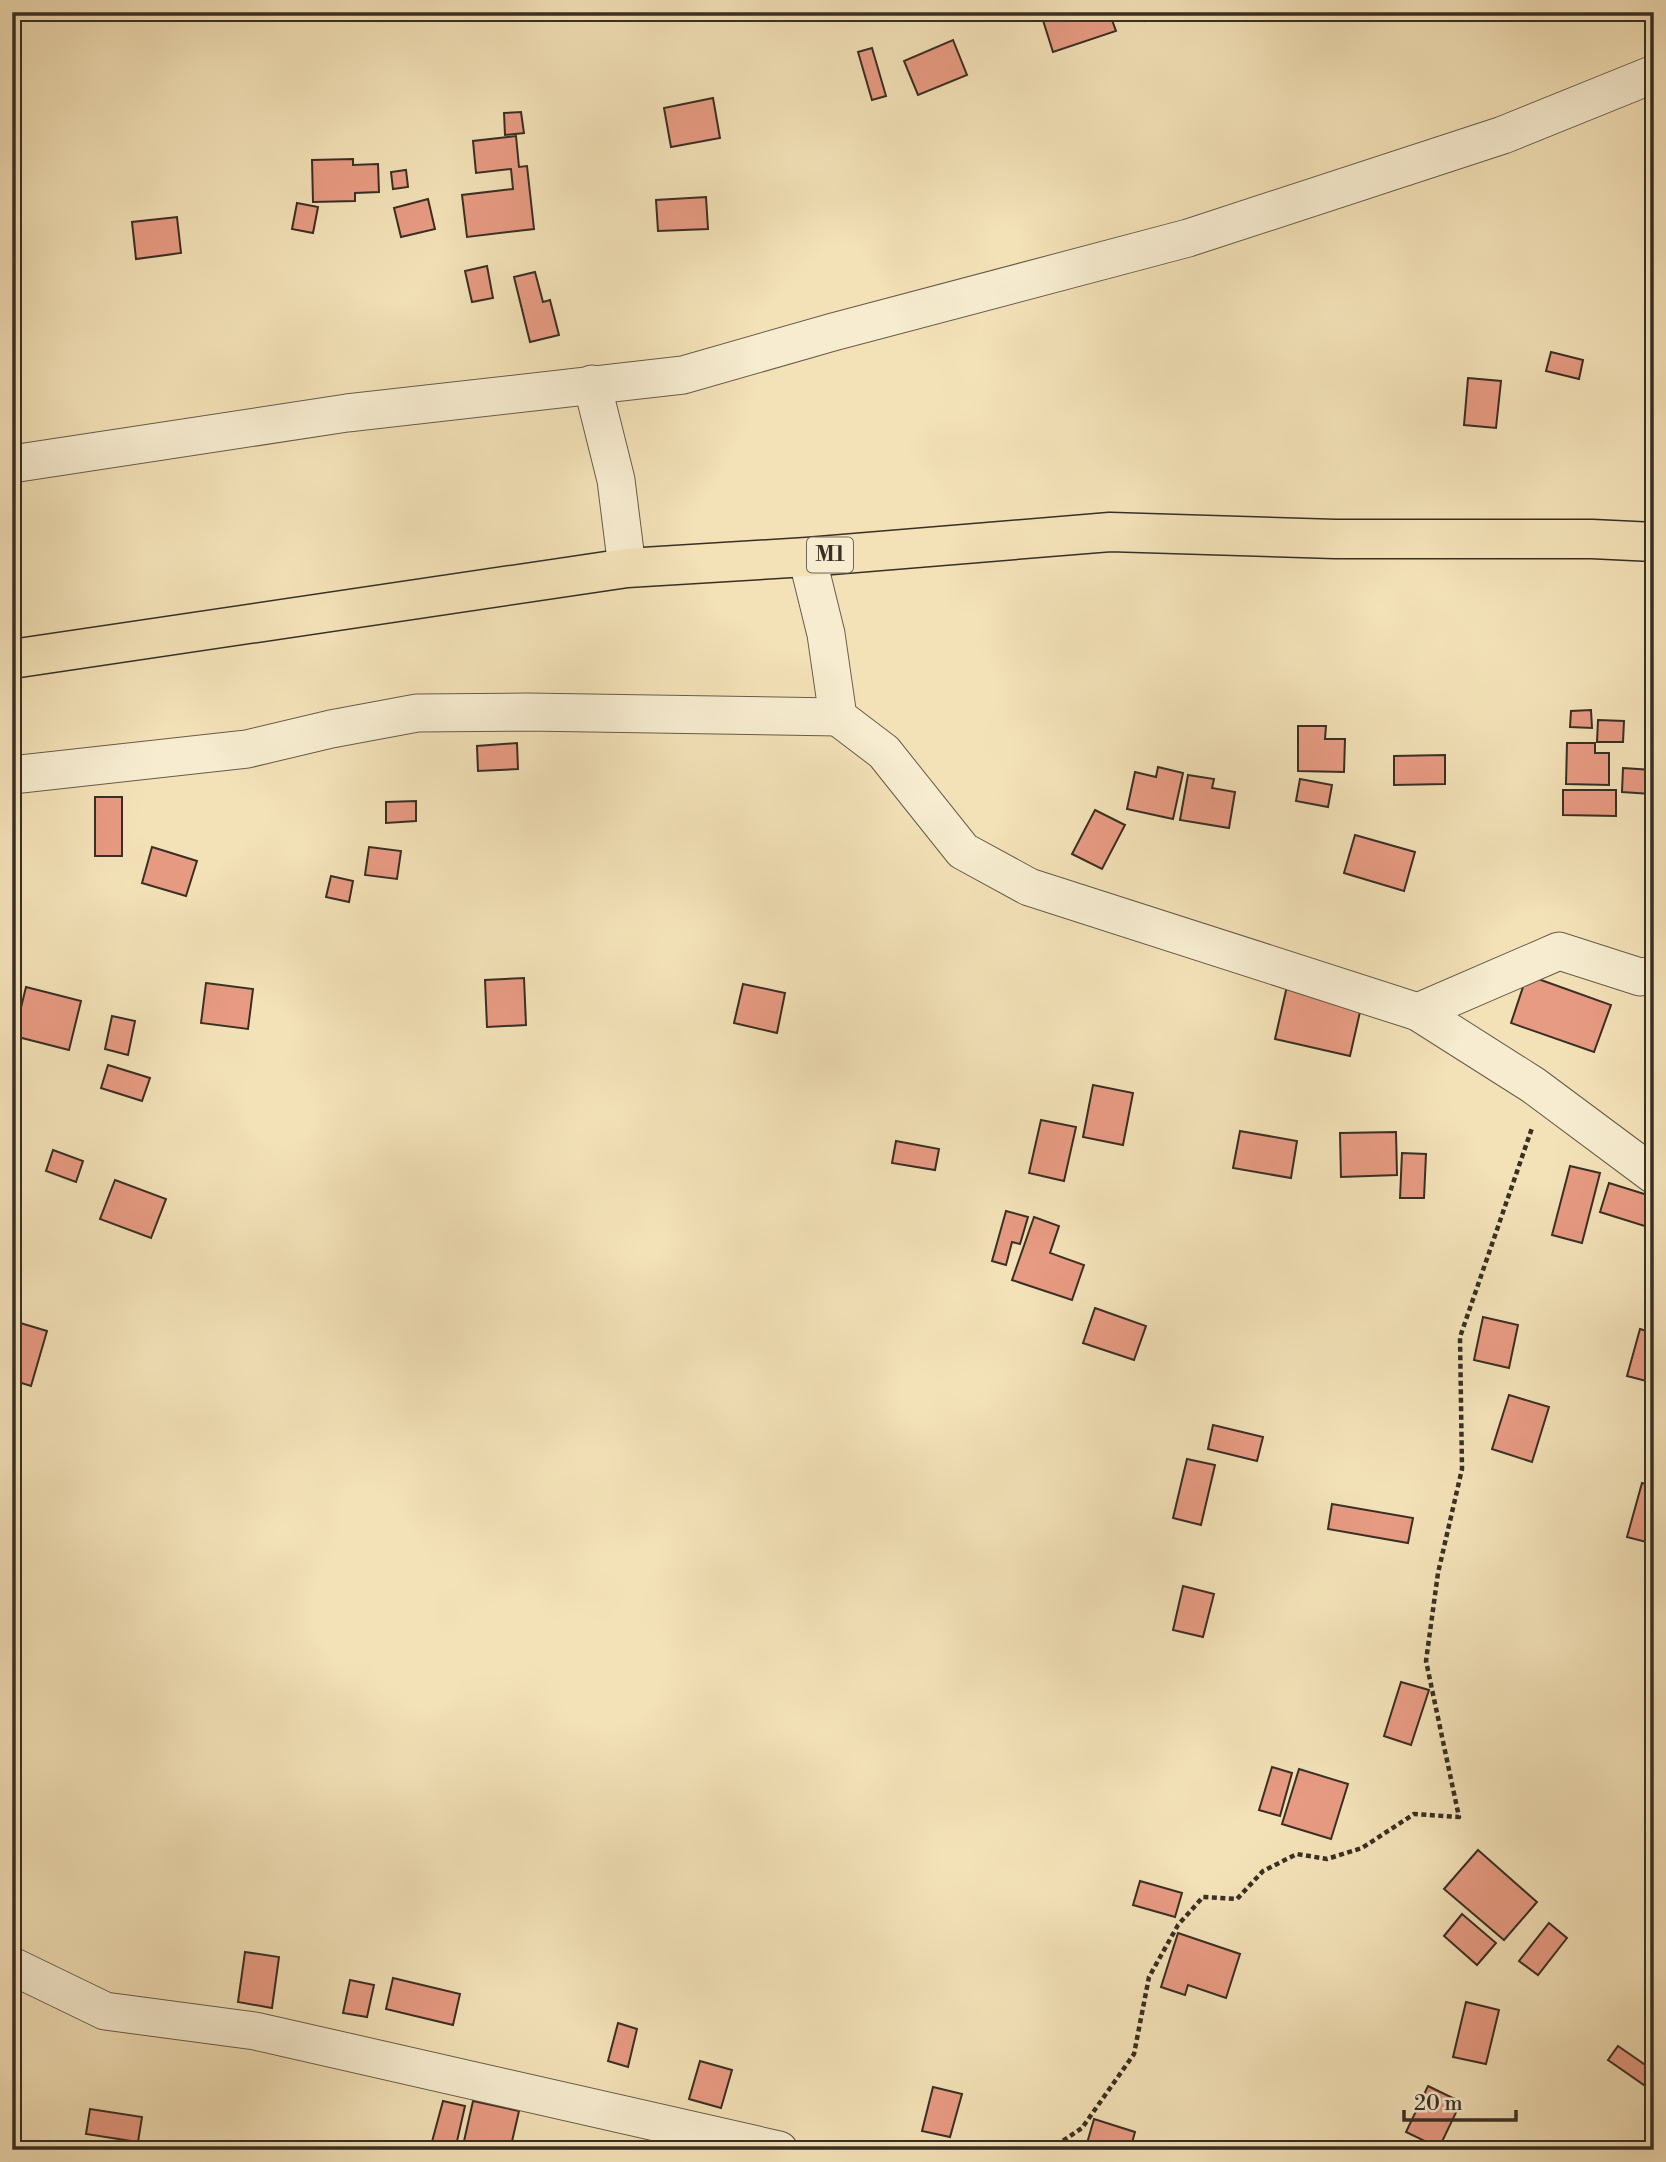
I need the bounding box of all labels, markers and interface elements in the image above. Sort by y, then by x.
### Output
road number: M1 [807,538,853,572]
scale bar [1404,2078,1516,2122]
text: 20 m [1414,2091,1463,2117]

